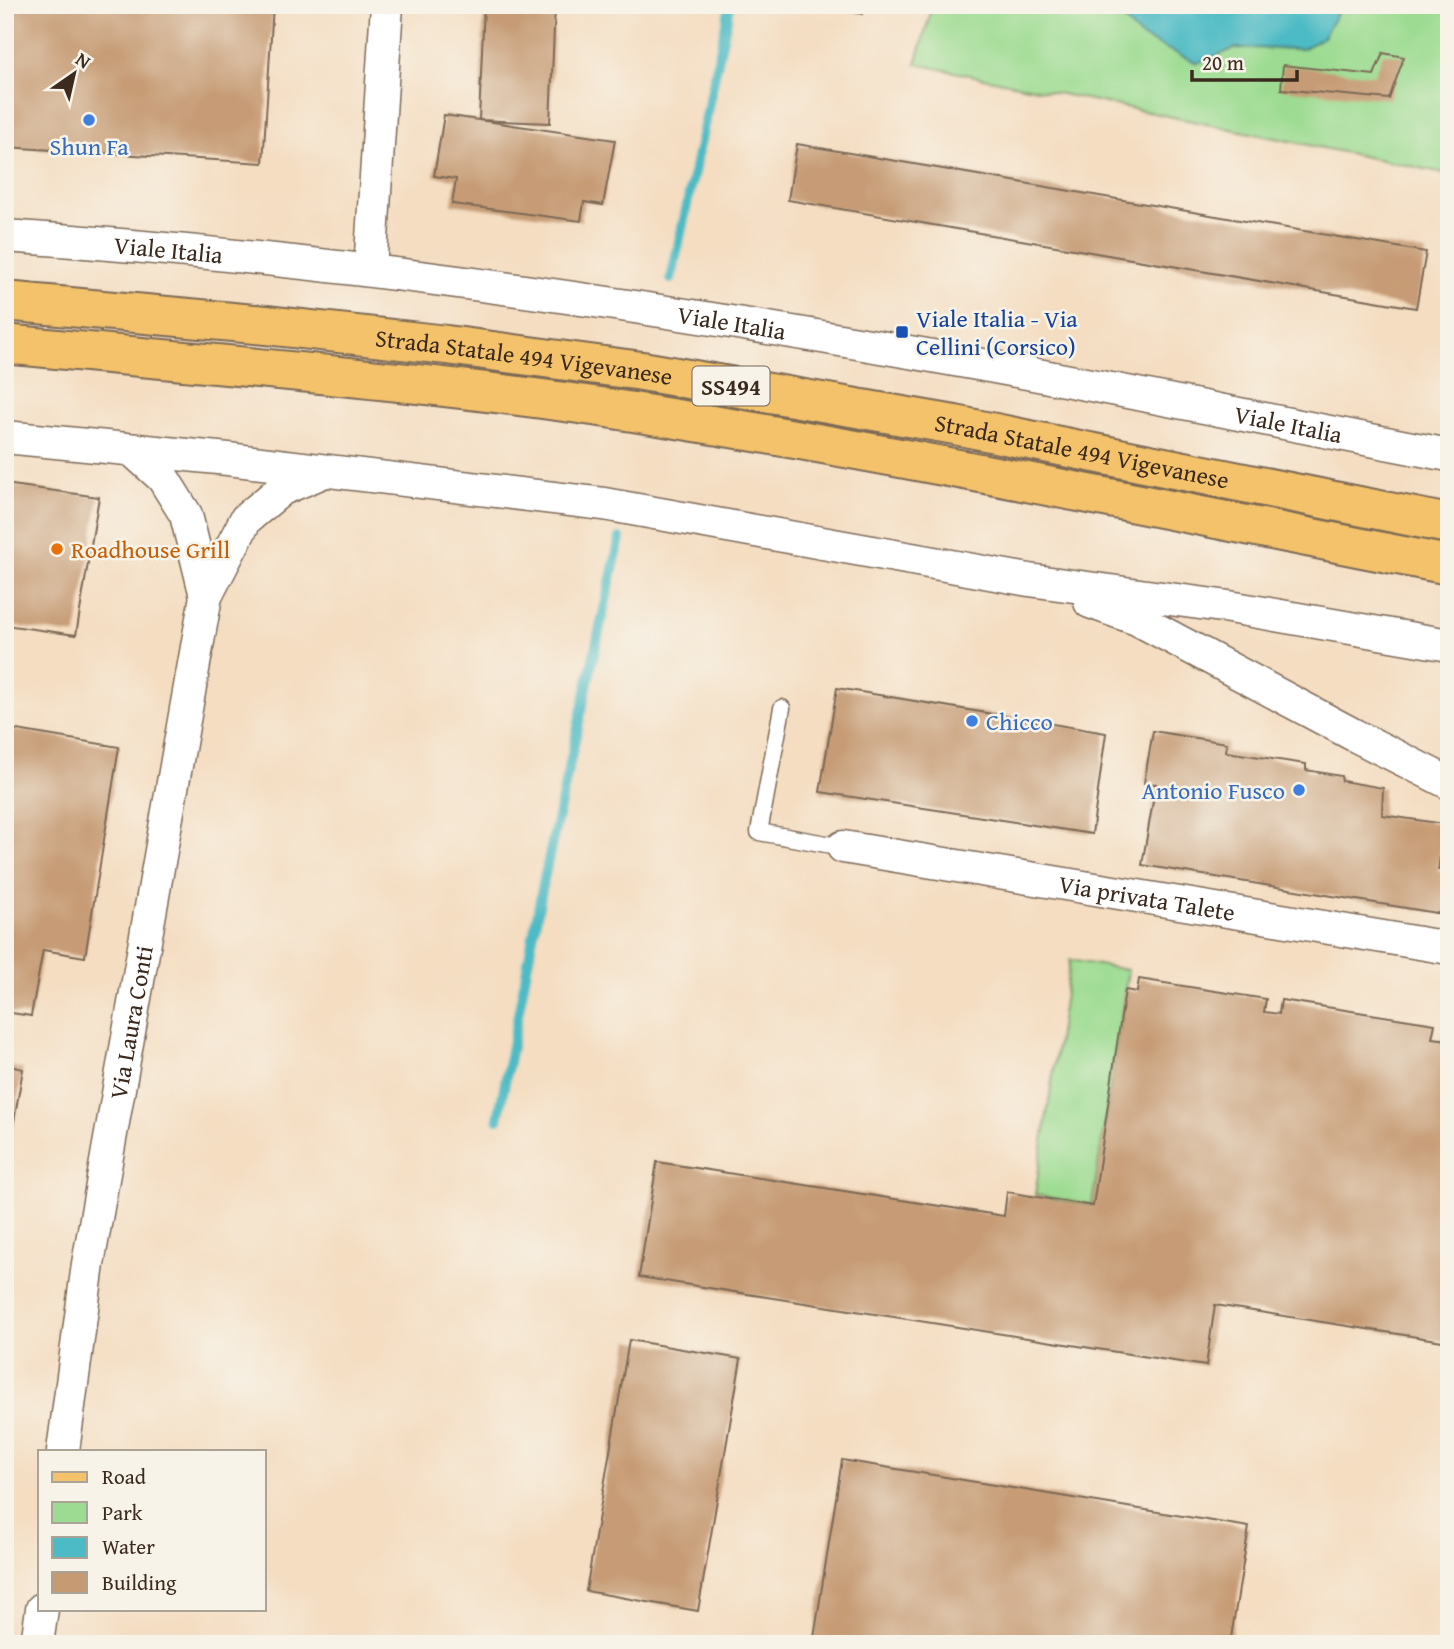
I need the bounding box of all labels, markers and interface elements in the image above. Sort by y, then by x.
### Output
north arrow [38,38,108,108]
scale bar [1192,38,1296,82]
text: N [70,45,97,75]
text: 20 m [1202,47,1244,78]
marker: Shun Fa [81,112,97,128]
place label: Shun Fa [49,129,129,164]
street label: Viale Italia [113,227,225,272]
street label: Viale Italia [675,296,789,348]
place label: Viale Italia - Via Cellini (Corsico) [916,301,1078,364]
street label: Strada Statale 494 Vigevanese [374,320,675,393]
marker: Viale Italia - Via Cellini (Corsico) [894,324,910,340]
road number: SS494 [692,366,770,406]
street label: Viale Italia [1231,396,1346,452]
street label: Strada Statale 494 Vigevanese [932,404,1232,497]
place label: Roadhouse Grill [71,532,231,567]
marker: Roadhouse Grill [49,541,65,557]
place label: Chicco [986,704,1053,739]
marker: Chicco [964,713,980,729]
place label: Antonio Fusco [1141,773,1285,808]
marker: Antonio Fusco [1291,782,1307,798]
street label: Via privata Talete [1056,866,1238,930]
street label: Via Laura Conti [100,943,161,1102]
legend [38,1450,266,1610]
text: Road [102,1461,147,1492]
text: Park [102,1497,143,1528]
text: Water [102,1531,155,1562]
text: Building [102,1567,177,1598]

